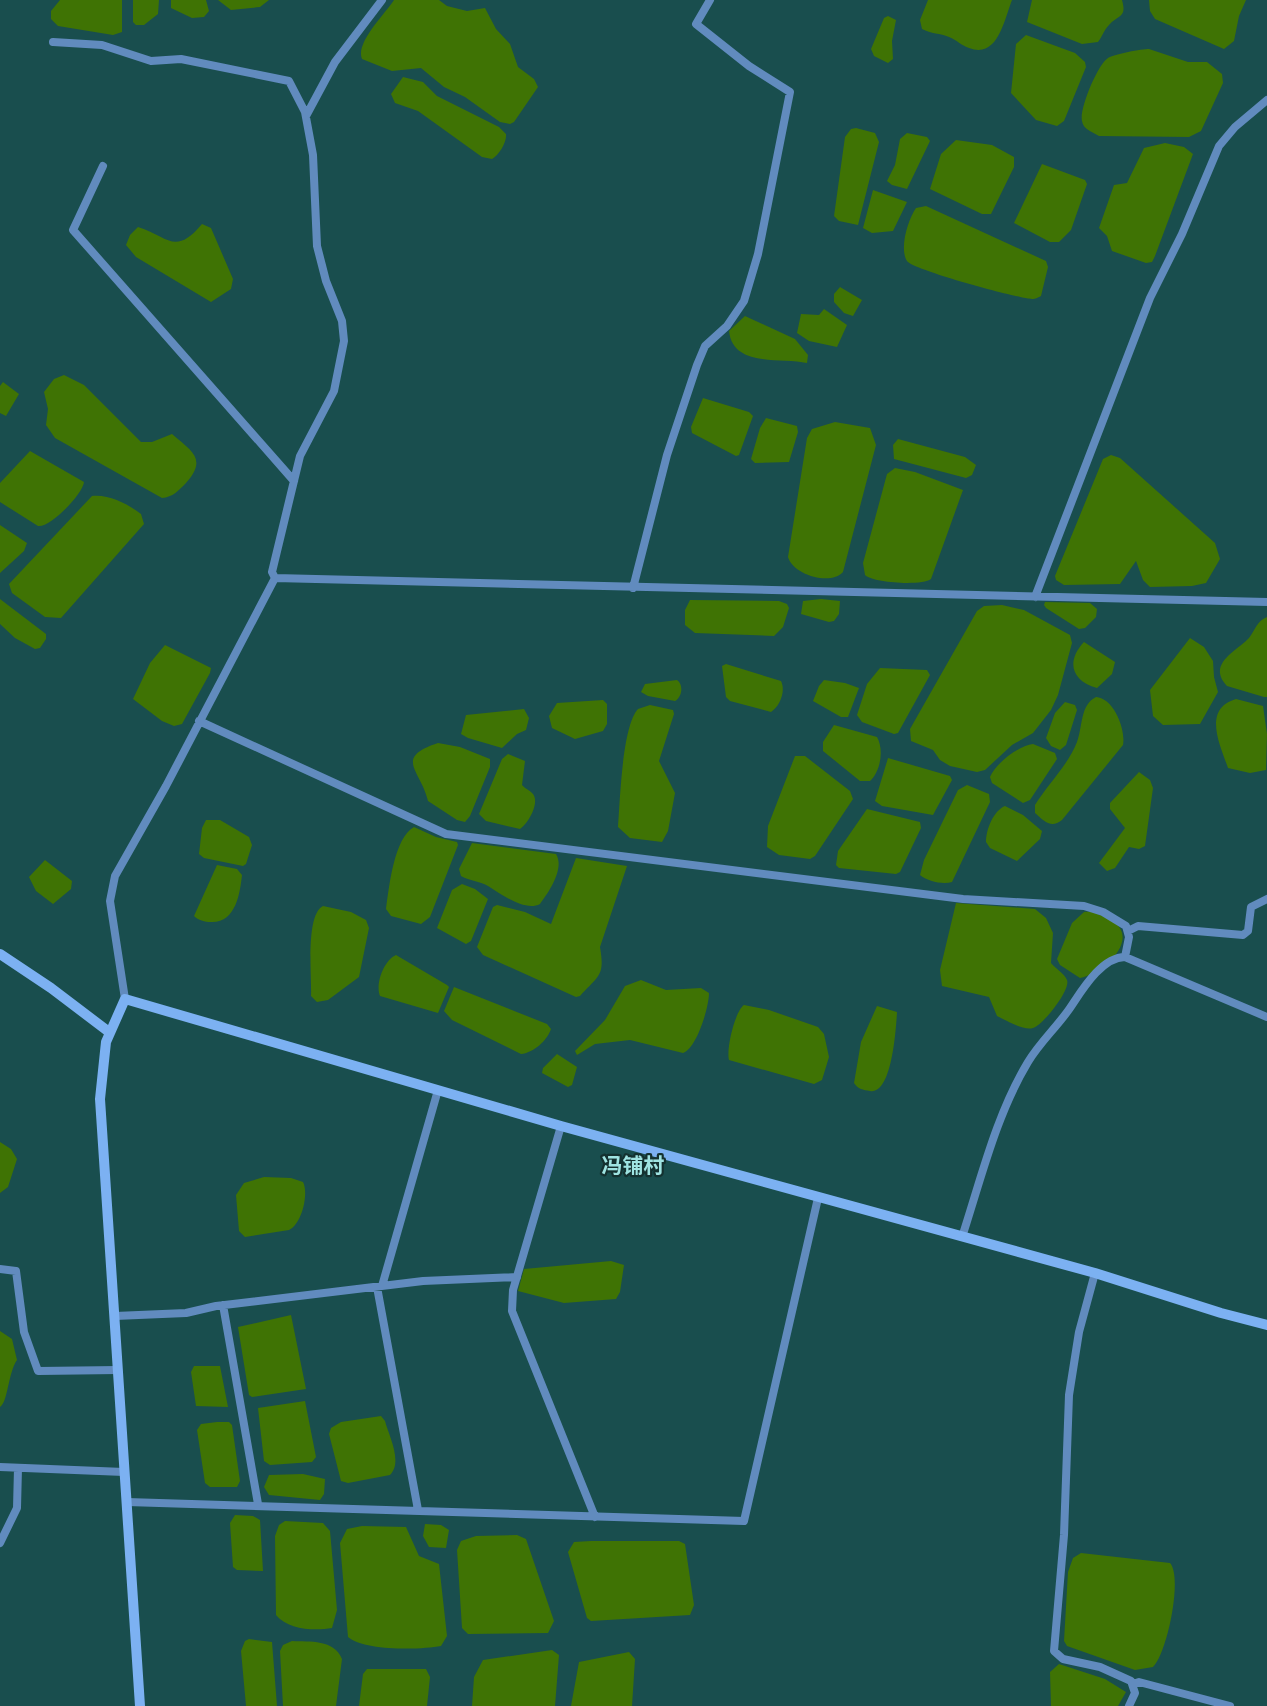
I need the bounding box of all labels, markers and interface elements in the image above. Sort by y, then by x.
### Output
district label: 冯铺村 [602,1152,665,1180]

